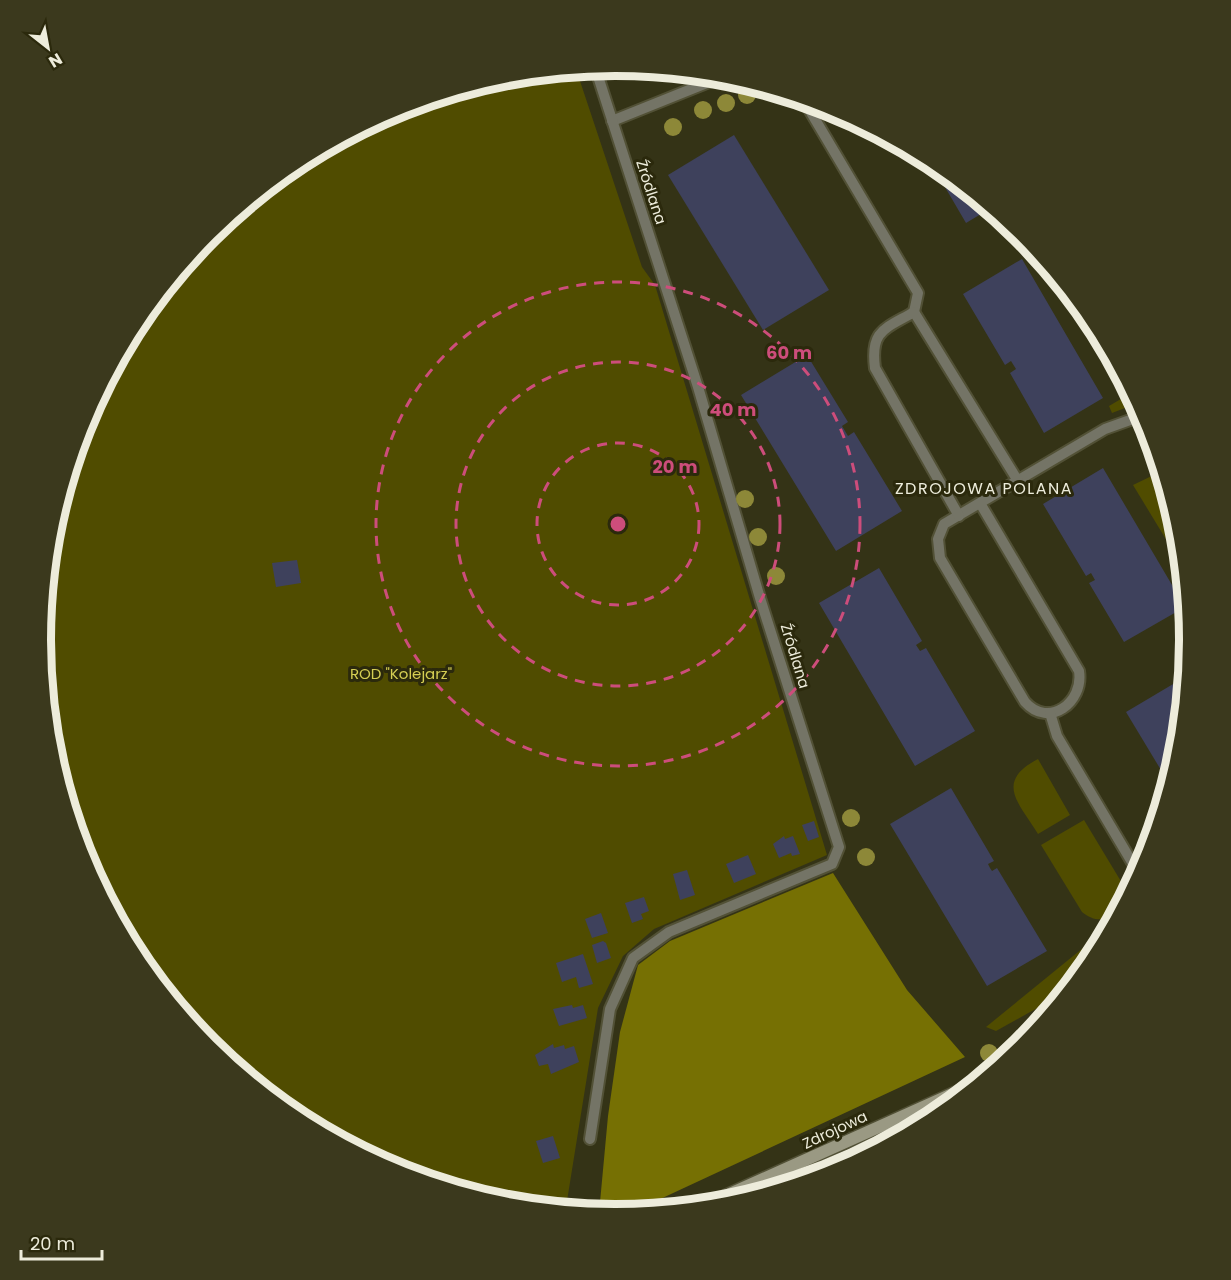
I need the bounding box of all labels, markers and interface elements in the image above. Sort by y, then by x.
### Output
north arrow [18,18,78,78]
text: N [44,47,67,73]
street label: Źródlana [631,157,672,227]
text: 60 m [766,340,812,365]
text: 40 m [710,397,756,422]
text: 20 m [653,454,697,479]
district label: ZDROJOWA POLANA [895,477,1073,500]
centre of rings [608,514,628,534]
street label: Źródlana [776,621,815,691]
park label: ROD "Kolejarz" [350,663,452,684]
street label: Zdrojowa [799,1105,871,1154]
scale bar [21,1223,102,1261]
text: 20 m [30,1231,75,1256]

